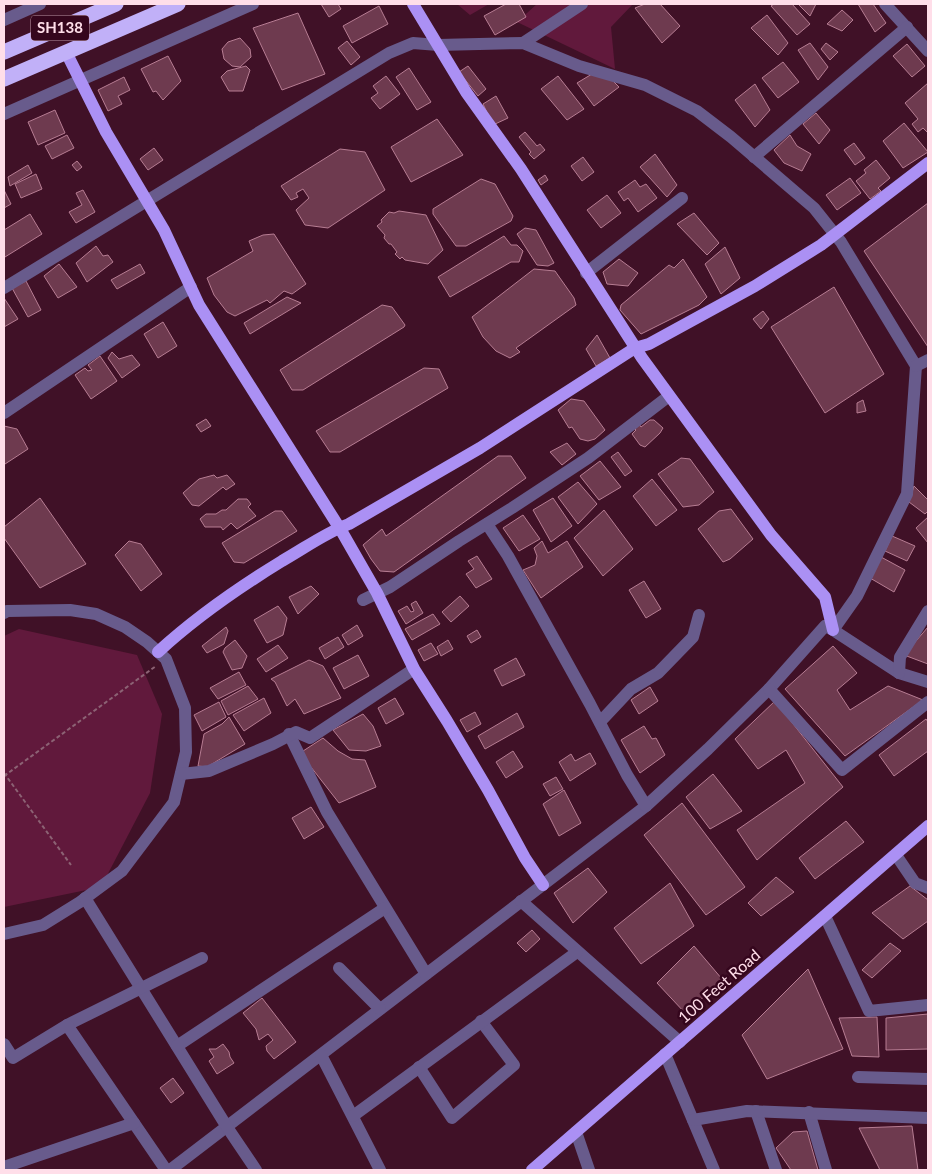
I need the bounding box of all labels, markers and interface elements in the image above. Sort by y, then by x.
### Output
road number: SH138 [31,15,89,40]
street label: 100 Feet Road [674,945,764,1026]

